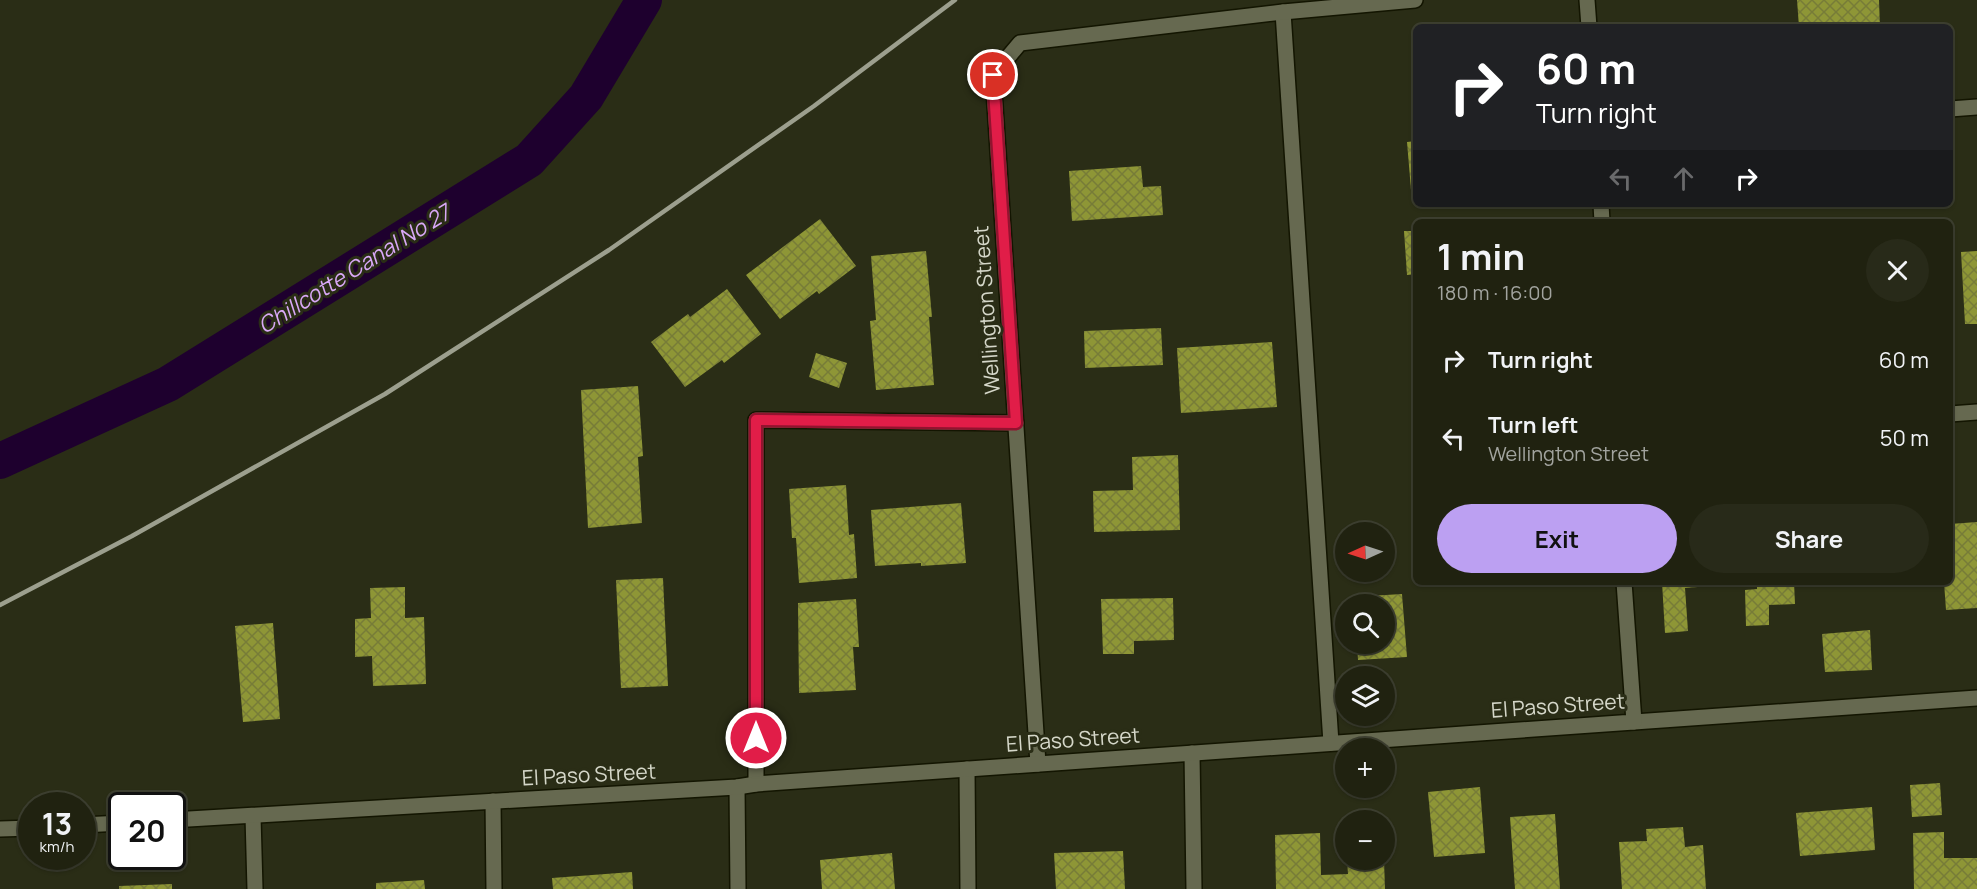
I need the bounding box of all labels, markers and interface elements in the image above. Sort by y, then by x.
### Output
text: 60 m [1536,39,1636,97]
icon: right [1437,48,1515,126]
pin [967,49,1018,100]
icon: arrive [976,58,1009,91]
text: Turn right [1536,94,1657,131]
icon: left [1604,162,1637,195]
icon: ahead [1667,162,1700,195]
icon: right [1730,162,1763,195]
water label: Chillcotte Canal No 27 [252,196,458,340]
street label: Wellington Street [966,225,1006,395]
text: 1 min [1437,232,1525,281]
button: close [1866,239,1929,302]
text: 180 m · 16:00 [1437,279,1553,306]
icon: right [1437,344,1470,377]
text: Turn right [1488,345,1593,375]
text: 60 m [1879,345,1929,375]
text: Turn left [1488,410,1578,440]
icon: left [1437,422,1470,455]
text: 50 m [1880,423,1929,453]
text: Wellington Street [1488,440,1649,467]
button: Exit [1437,504,1677,573]
button: Share [1689,504,1929,573]
north arrow [1335,522,1395,582]
map controls [1335,522,1395,870]
button: search [1335,594,1395,654]
button: layers [1335,666,1395,726]
street label: El Paso Street [1490,686,1626,724]
position arrow [724,706,788,770]
street label: El Paso Street [1005,720,1141,758]
button: + [1335,738,1395,798]
street label: El Paso Street [521,757,657,791]
speed limit sign: 20 [108,792,186,870]
text: 13 [42,803,72,844]
button: − [1335,810,1395,870]
text: km/h [40,836,74,857]

